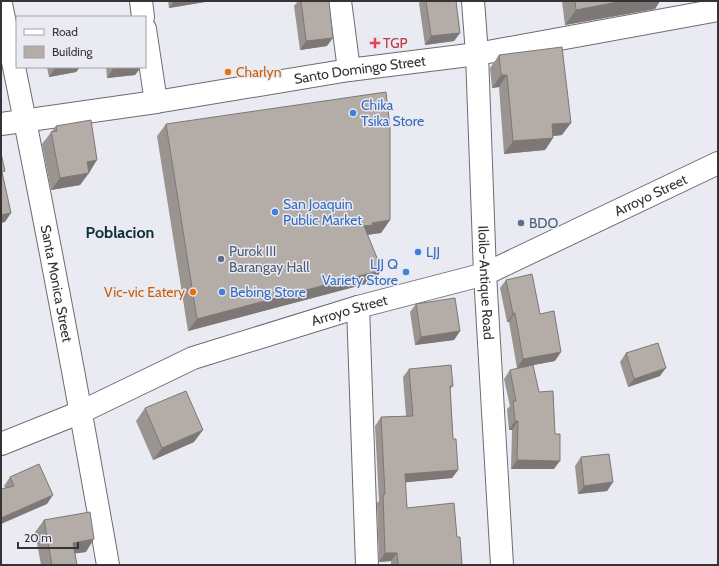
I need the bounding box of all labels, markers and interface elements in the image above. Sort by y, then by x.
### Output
legend [16,16,146,68]
text: Road [52,24,78,39]
place label: TGP [383,34,408,52]
marker: TGP [370,38,380,48]
text: Building [52,44,94,59]
street label: Santo Domingo Street [293,51,427,88]
place label: Charlyn [236,63,282,81]
marker: Charlyn [223,67,233,77]
place label: Chika Tsika Store [361,96,424,130]
marker: Chika Tsika Store [348,108,358,118]
street label: Arroyo Street [611,170,690,220]
place label: San Joaquin Public Market [283,195,362,229]
marker: San Joaquin Public Market [270,207,280,217]
place label: BDO [529,214,559,232]
marker: BDO [516,218,526,228]
street label: Santa Monica Street [37,223,77,344]
district label: Poblacion [86,223,154,242]
street label: Iloilo-Antique Road [474,225,498,340]
place label: Purok III Barangay Hall [229,242,310,276]
place label: LJJ [426,243,440,261]
marker: LJJ [413,247,423,257]
marker: Purok III Barangay Hall [216,254,226,264]
place label: LJJ Q Variety Store [322,255,398,289]
marker: LJJ Q Variety Store [401,267,411,277]
place label: Vic-vic Eatery [104,283,185,301]
place label: Bebing Store [230,283,306,301]
marker: Vic-vic Eatery [188,287,198,297]
marker: Bebing Store [217,287,227,297]
street label: Arroyo Street [309,291,390,330]
scale bar [18,524,78,550]
text: 20 m [24,530,52,545]

